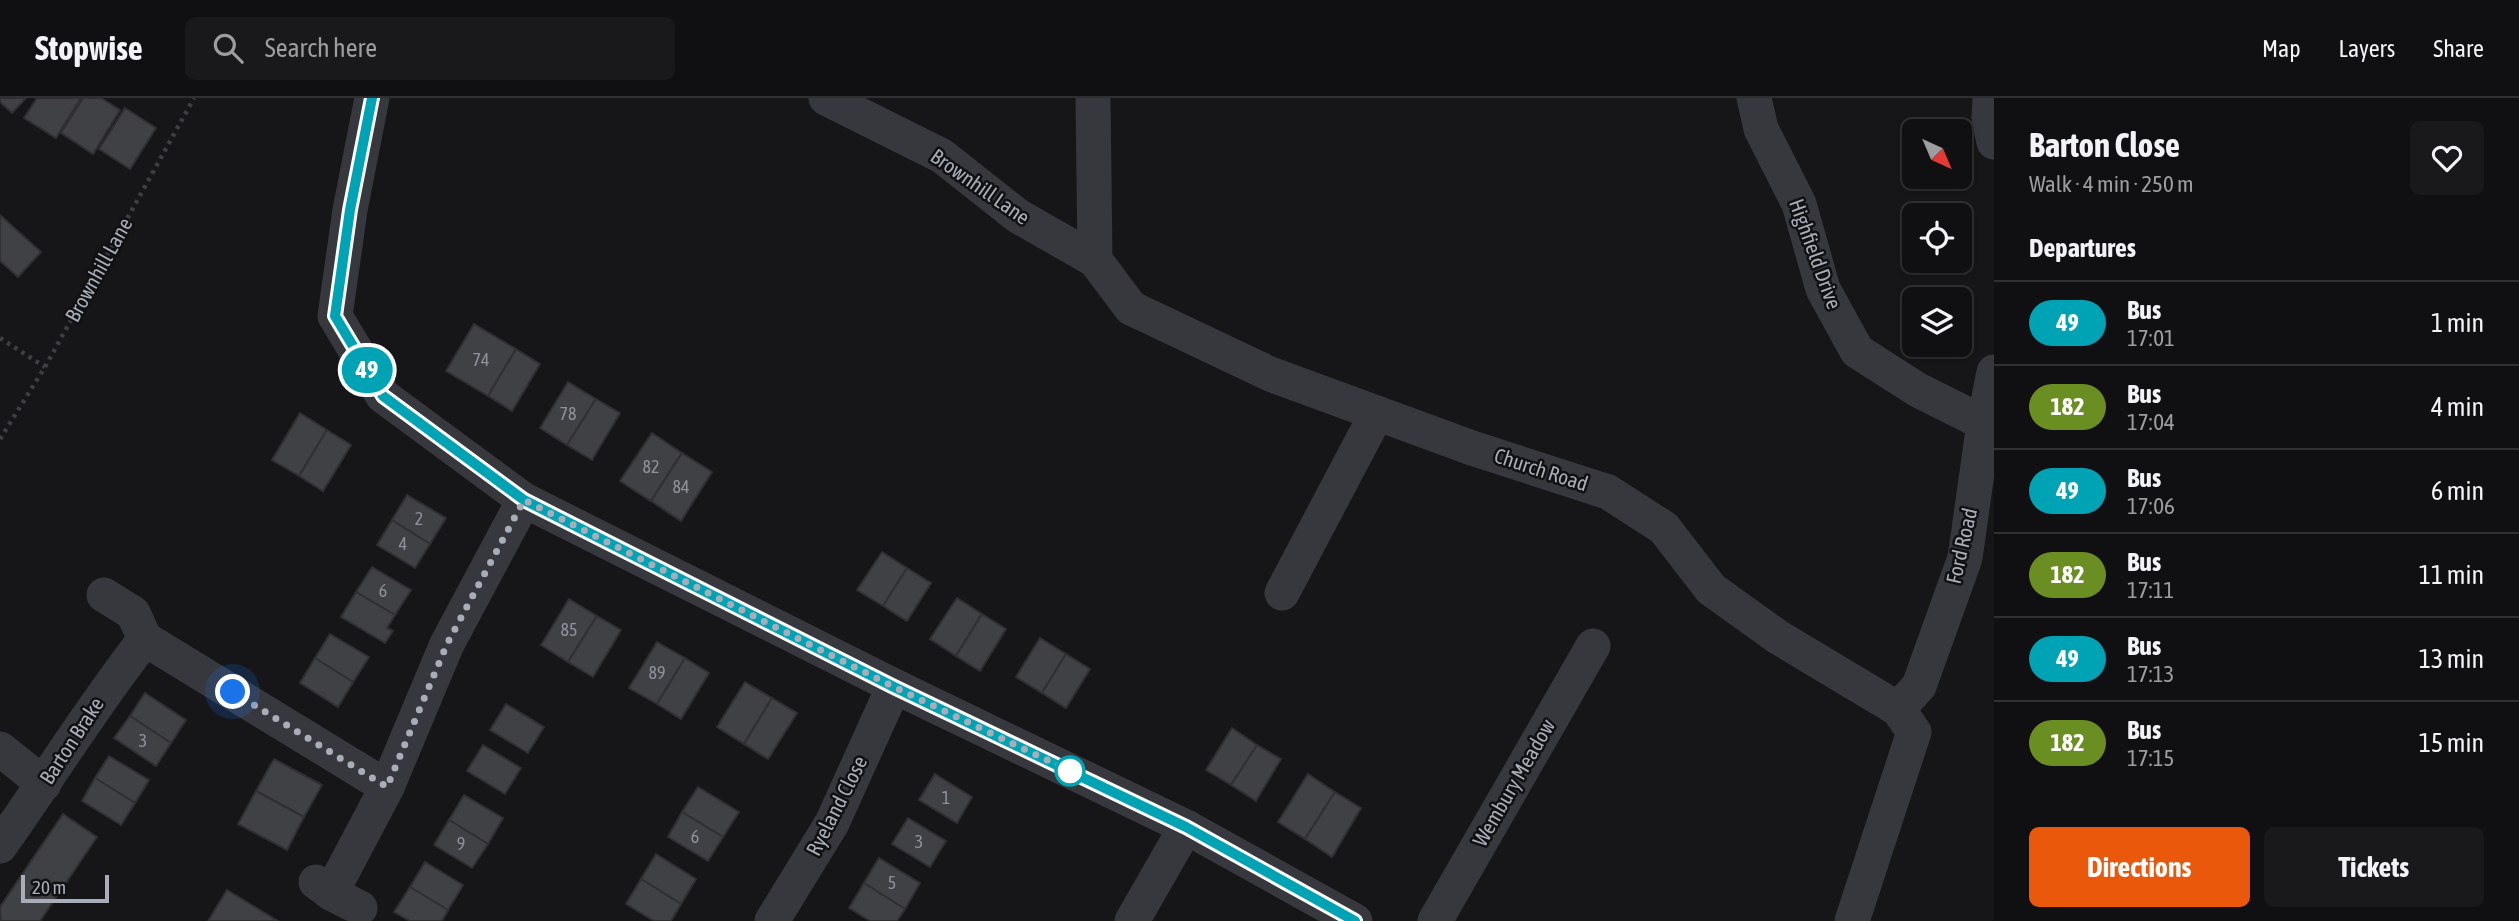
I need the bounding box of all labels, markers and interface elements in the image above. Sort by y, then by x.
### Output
search box [185,17,675,80]
text: Stopwise [35,29,143,67]
icon: search [209,29,247,67]
text: Search here [265,33,377,63]
text: Map [2262,35,2301,62]
text: Layers [2339,35,2395,62]
text: Share [2433,35,2484,62]
north arrow [1902,119,1972,189]
map controls [1902,119,1972,357]
button: heart [2410,121,2484,195]
text: Barton Close [2029,126,2180,164]
street label: Brownhill Lane [927,143,1035,229]
text: Walk · 4 min · 250 m [2029,171,2193,197]
street label: Highfield Drive [1785,195,1847,312]
button: locate [1902,203,1972,273]
street label: Brownhill Lane [60,213,137,326]
text: Departures [2029,233,2136,263]
button: layers [1902,287,1972,357]
text: Bus [2127,295,2161,325]
text: 1 min [2431,308,2484,338]
text: 49 [2056,309,2079,336]
text: 17:01 [2127,325,2175,351]
line badge: 49 [336,347,398,393]
house number: 74 [473,349,489,370]
text: 49 [356,356,378,383]
text: Bus [2127,379,2161,409]
text: 4 min [2431,392,2484,422]
text: 182 [2051,393,2084,420]
house number: 78 [560,403,576,424]
text: 17:04 [2127,409,2175,435]
street label: Church Road [1492,443,1591,495]
house number: 82 [643,456,659,477]
text: Bus [2127,463,2161,493]
house number: 84 [673,476,689,497]
text: 6 min [2431,476,2484,506]
text: 49 [2056,477,2079,504]
text: 17:06 [2127,493,2175,519]
street label: Ford Road [1941,506,1981,586]
house number: 2 [415,508,423,529]
house number: 4 [399,533,407,554]
text: Bus [2127,547,2161,577]
text: 11 min [2419,560,2484,590]
text: 182 [2051,561,2084,588]
text: 17:11 [2127,577,2174,603]
house number: 6 [379,580,387,601]
house number: 85 [561,619,577,640]
text: Bus [2127,631,2161,661]
text: 13 min [2419,644,2484,674]
text: 49 [2056,645,2079,672]
text: 17:13 [2127,661,2174,687]
house number: 89 [649,662,665,683]
your location [215,674,250,709]
street label: Barton Brake [34,693,108,788]
street label: Wembury Meadow [1467,714,1559,850]
text: Bus [2127,715,2161,745]
text: 15 min [2419,728,2484,758]
text: 182 [2051,729,2084,756]
house number: 3 [139,730,147,751]
text: 17:15 [2127,745,2174,771]
street label: Ryeland Close [801,752,871,859]
unlabelled marker [1055,756,1085,786]
house number: 1 [942,787,950,808]
house number: 6 [691,826,699,847]
button: Directions [2029,827,2250,907]
button: Tickets [2264,827,2484,907]
house number: 3 [915,831,923,852]
house number: 9 [457,833,465,854]
scale bar [21,872,108,904]
house number: 5 [888,872,896,893]
text: 20 m [32,876,66,898]

